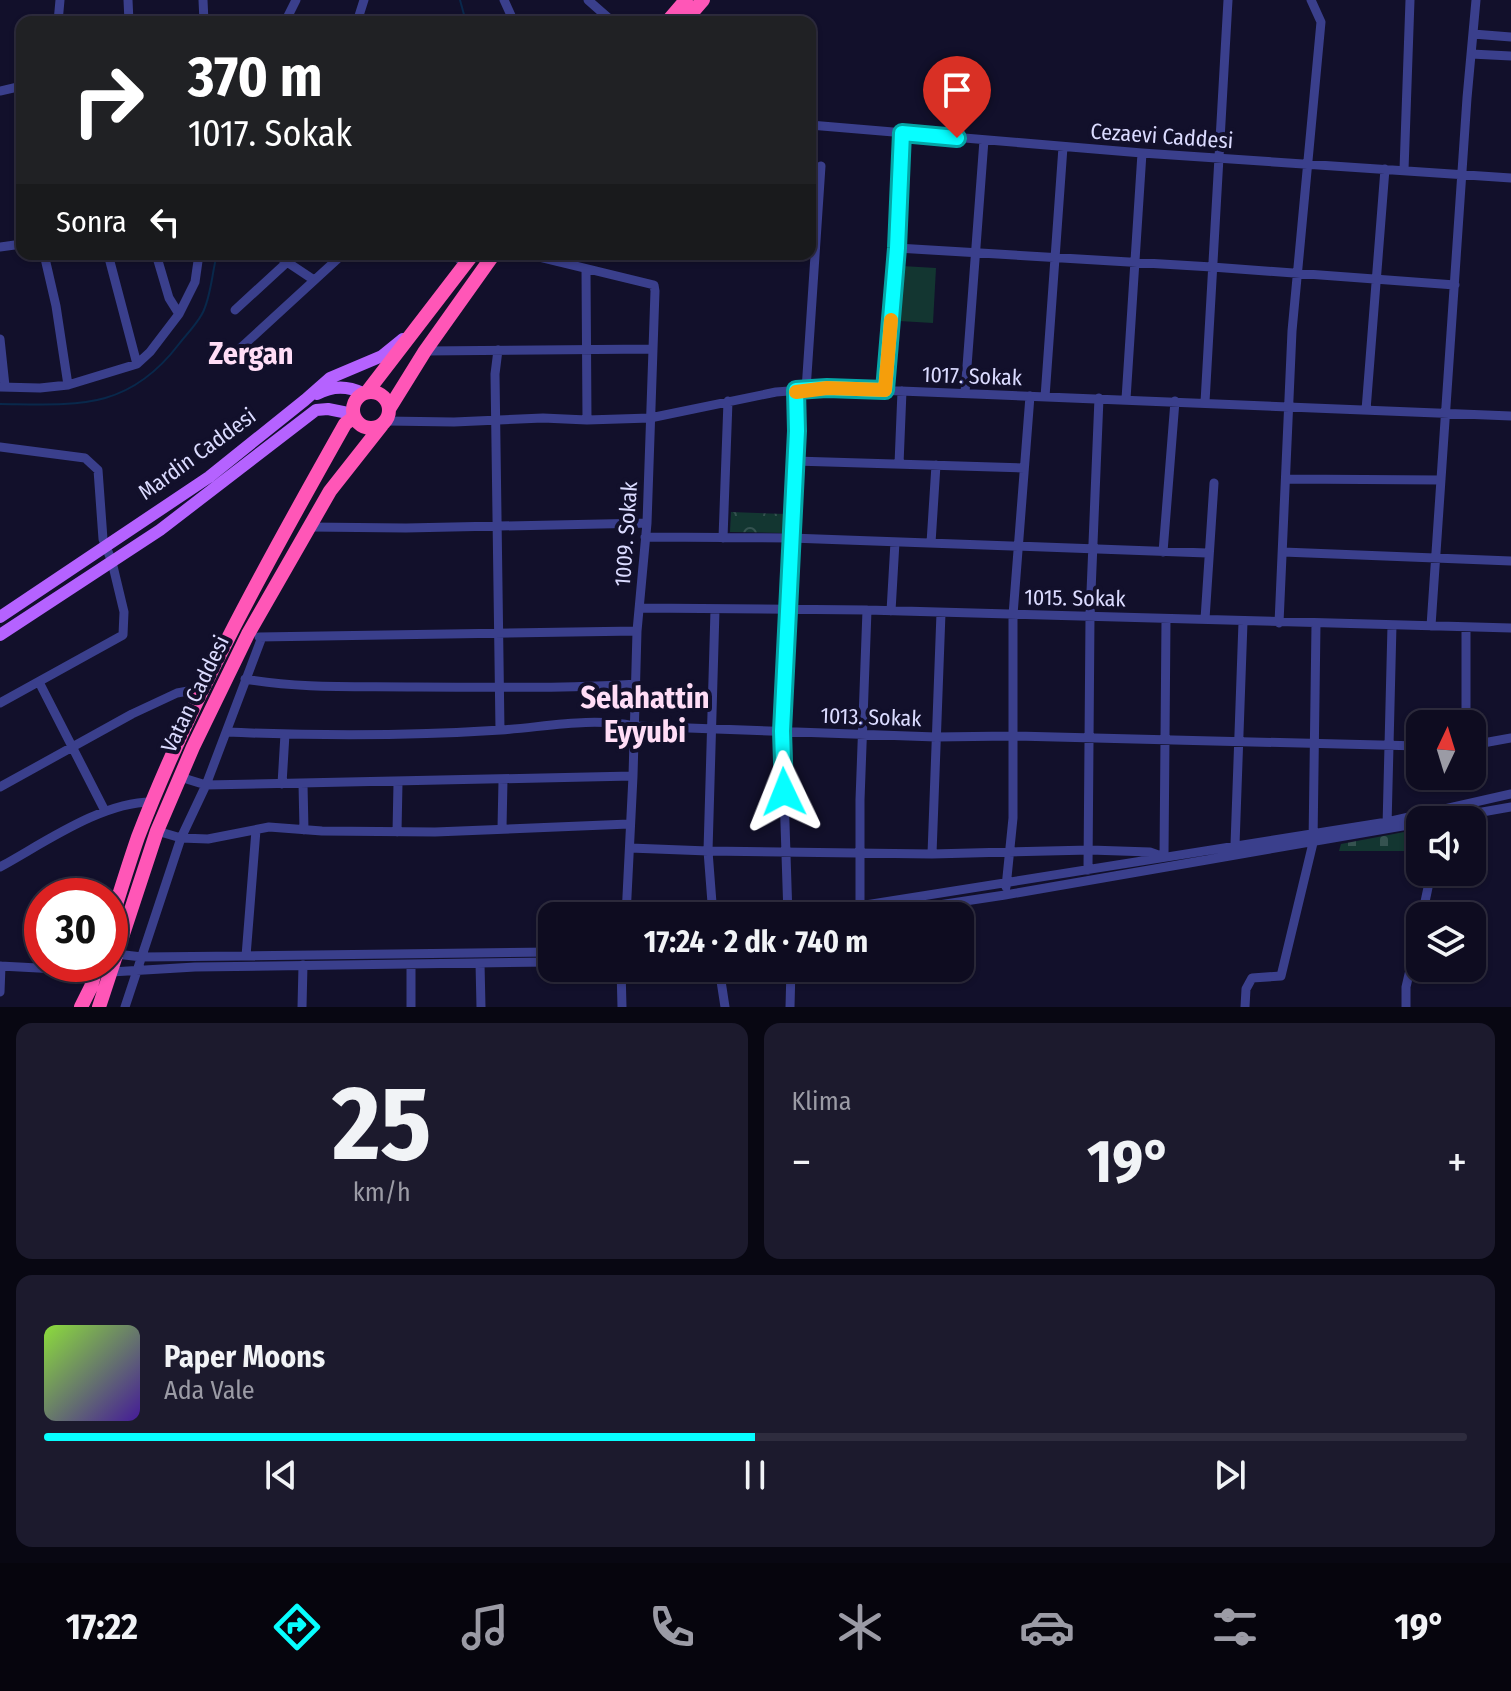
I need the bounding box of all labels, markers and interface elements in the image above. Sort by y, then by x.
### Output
text: 370 m [188,44,323,111]
icon: right [56,48,160,152]
pin [923,56,991,138]
icon: arrive [935,68,979,112]
text: 1017. Sokak [188,112,352,156]
street label: Cezaevi Caddesi [1090,118,1234,154]
icon: left [143,200,187,244]
text: Sonra [56,204,127,240]
district label: Zergan [209,336,293,372]
street label: 1017. Sokak [921,361,1023,391]
street label: Mardin Caddesi [133,402,261,506]
street label: 1009. Sokak [609,480,643,587]
street label: 1015. Sokak [1024,584,1127,612]
street label: Vatan Caddesi [155,631,235,757]
district label: Selahattin Eyyubi [581,680,709,750]
street label: 1013. Sokak [820,702,923,732]
north arrow [1406,710,1486,790]
map controls [1406,710,1486,982]
position arrow [742,750,826,834]
button: sound [1406,806,1486,886]
speed limit sign: 30 [24,878,128,982]
button: layers [1406,902,1486,982]
text: 17:24 · 2 dk · 740 m [644,924,868,960]
text: 25 [332,1062,431,1187]
text: Klima [792,1086,851,1117]
text: 19° [1087,1126,1171,1198]
text: − [792,1136,811,1189]
text: + [1447,1136,1467,1189]
text: km/h [353,1177,411,1208]
text: Paper Moons [164,1339,325,1375]
text: Ada Vale [164,1375,255,1406]
icon: previous [259,1453,303,1497]
icon: pause [733,1453,777,1497]
icon: next [1208,1453,1252,1497]
icon: directions [269,1599,325,1655]
icon: music [457,1599,513,1655]
icon: phone [644,1599,700,1655]
icon: climate [832,1599,888,1655]
icon: car [1019,1599,1075,1655]
icon: filters [1207,1599,1263,1655]
text: 17:22 [66,1605,138,1649]
text: 19° [1395,1605,1445,1649]

